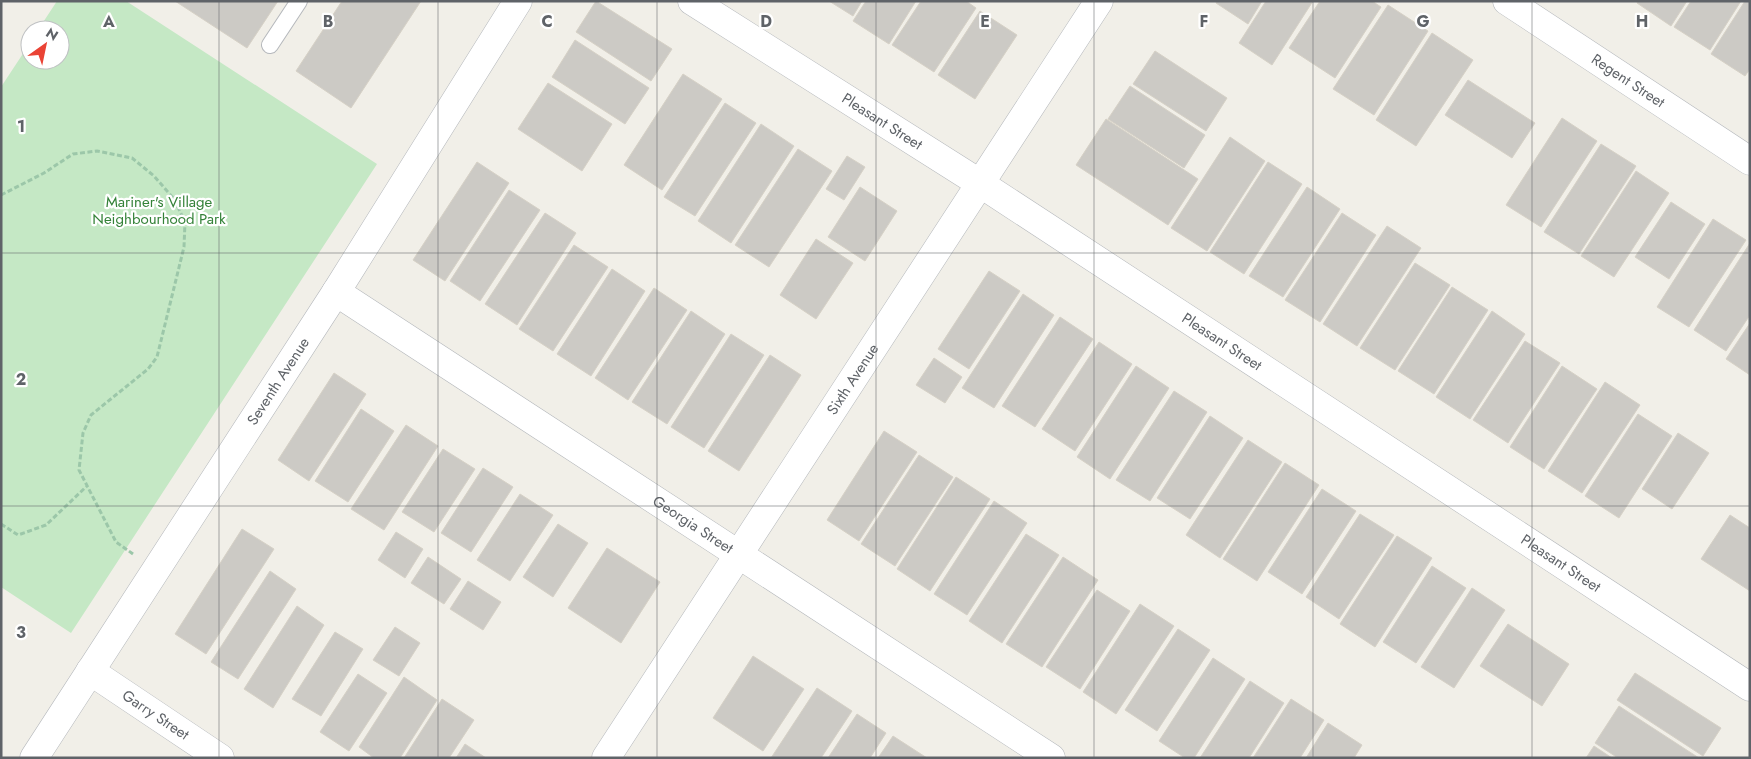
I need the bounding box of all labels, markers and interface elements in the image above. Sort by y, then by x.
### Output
text: A [102,10,115,33]
text: B [323,10,333,33]
text: C [541,10,553,33]
text: D [760,10,772,33]
text: E [980,10,990,33]
text: F [1200,10,1208,33]
text: G [1416,10,1430,33]
text: H [1636,10,1648,33]
north arrow [20,20,70,70]
text: N [42,23,62,46]
street label: Regent Street [1587,48,1670,113]
street label: Pleasant Street [837,88,927,155]
text: 1 [17,115,25,138]
park label: Mariner's Village Neighbourhood Park [92,191,226,230]
street label: Pleasant Street [1178,307,1267,376]
street label: Seventh Avenue [242,333,315,429]
street label: Sixth Avenue [821,339,884,419]
text: 2 [16,368,26,391]
street label: Georgia Street [648,490,738,559]
street label: Pleasant Street [1516,529,1606,598]
text: 3 [16,621,26,644]
street label: Garry Street [118,684,194,746]

